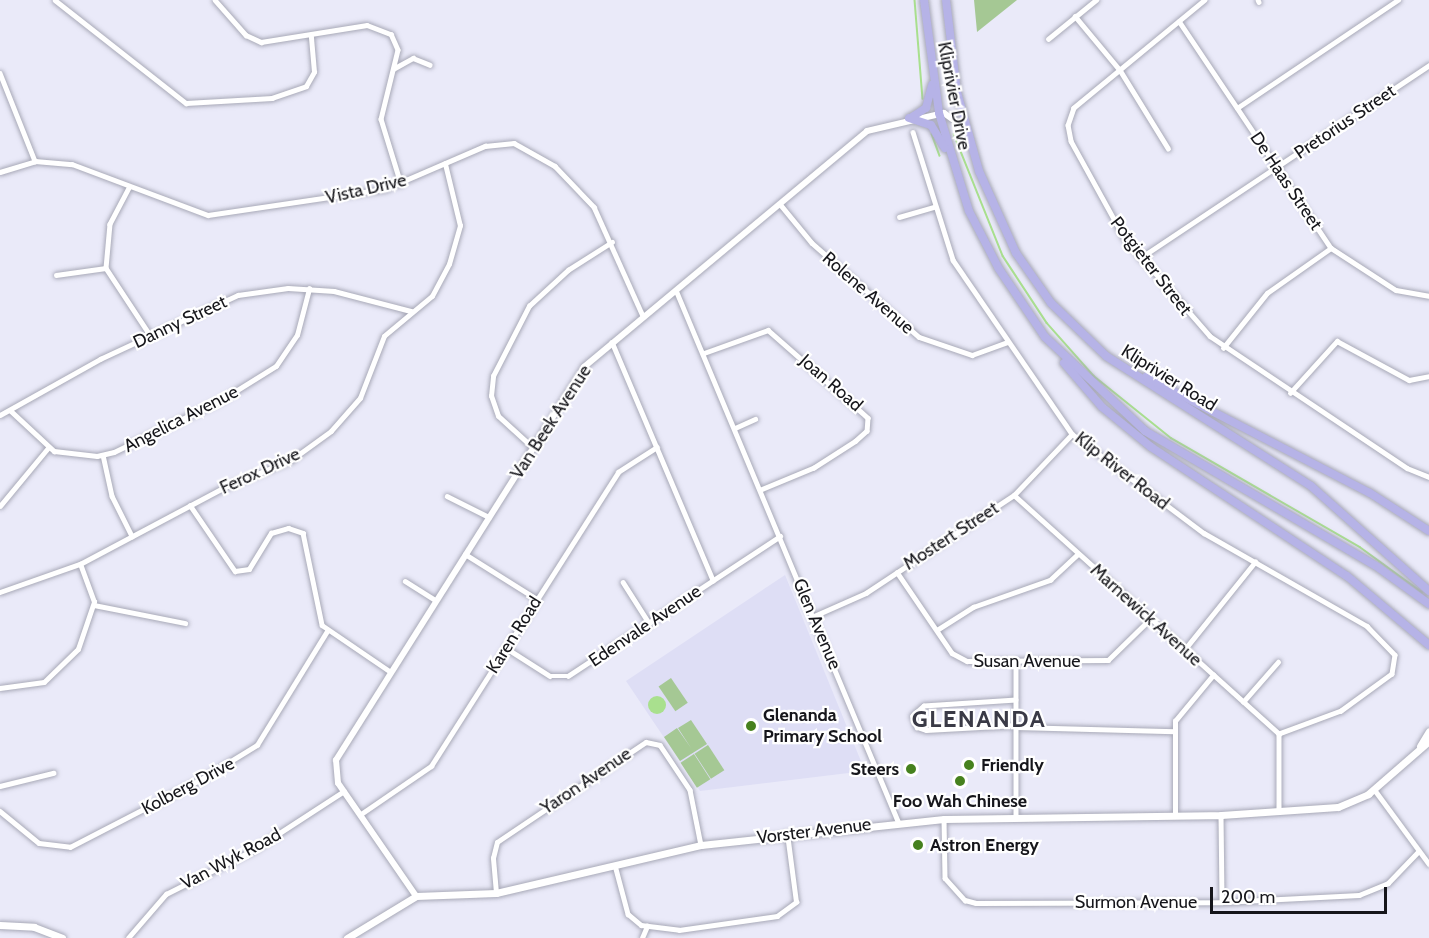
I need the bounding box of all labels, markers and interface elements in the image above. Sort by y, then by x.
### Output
street label: Kliprivier Drive [933,40,975,152]
street label: Pretorius Street [1290,80,1400,164]
street label: De Haas Street [1245,128,1327,234]
street label: Vista Drive [324,169,408,209]
street label: Potgieter Street [1106,212,1196,320]
street label: Rolene Avenue [818,247,918,339]
street label: Danny Street [130,291,230,353]
street label: Kliprivier Road [1117,340,1221,416]
street label: Joan Road [795,350,867,416]
street label: Van Beek Avenue [506,361,596,483]
street label: Angelica Avenue [120,381,242,457]
street label: Klip River Road [1071,428,1173,514]
street label: Ferox Drive [217,443,303,499]
street label: Mostert Street [899,497,1003,575]
street label: Marnewick Avenue [1086,559,1206,671]
street label: Glen Avenue [788,575,846,673]
street label: Edenvale Avenue [585,581,705,671]
street label: Karen Road [482,593,546,677]
street label: Susan Avenue [973,650,1081,672]
place label: Glenanda Primary School [763,705,882,748]
district label: GLENANDA [912,705,1046,733]
marker: Glenanda Primary School [744,719,758,733]
street label: Yaron Avenue [537,743,635,819]
street label: Kolberg Drive [138,753,238,819]
place label: Friendly [981,754,1044,776]
place label: Steers [850,758,899,780]
marker: Friendly [962,758,976,772]
marker: Steers [904,762,918,776]
marker: Foo Wah Chinese [953,774,967,788]
place label: Foo Wah Chinese [893,790,1027,812]
street label: Vorster Avenue [756,813,872,849]
street label: Van Wyk Road [177,824,285,894]
place label: Astron Energy [930,834,1039,856]
marker: Astron Energy [911,838,925,852]
scale bar [1213,875,1390,913]
text: 200 m [1221,886,1275,908]
street label: Surmon Avenue [1075,891,1197,913]

